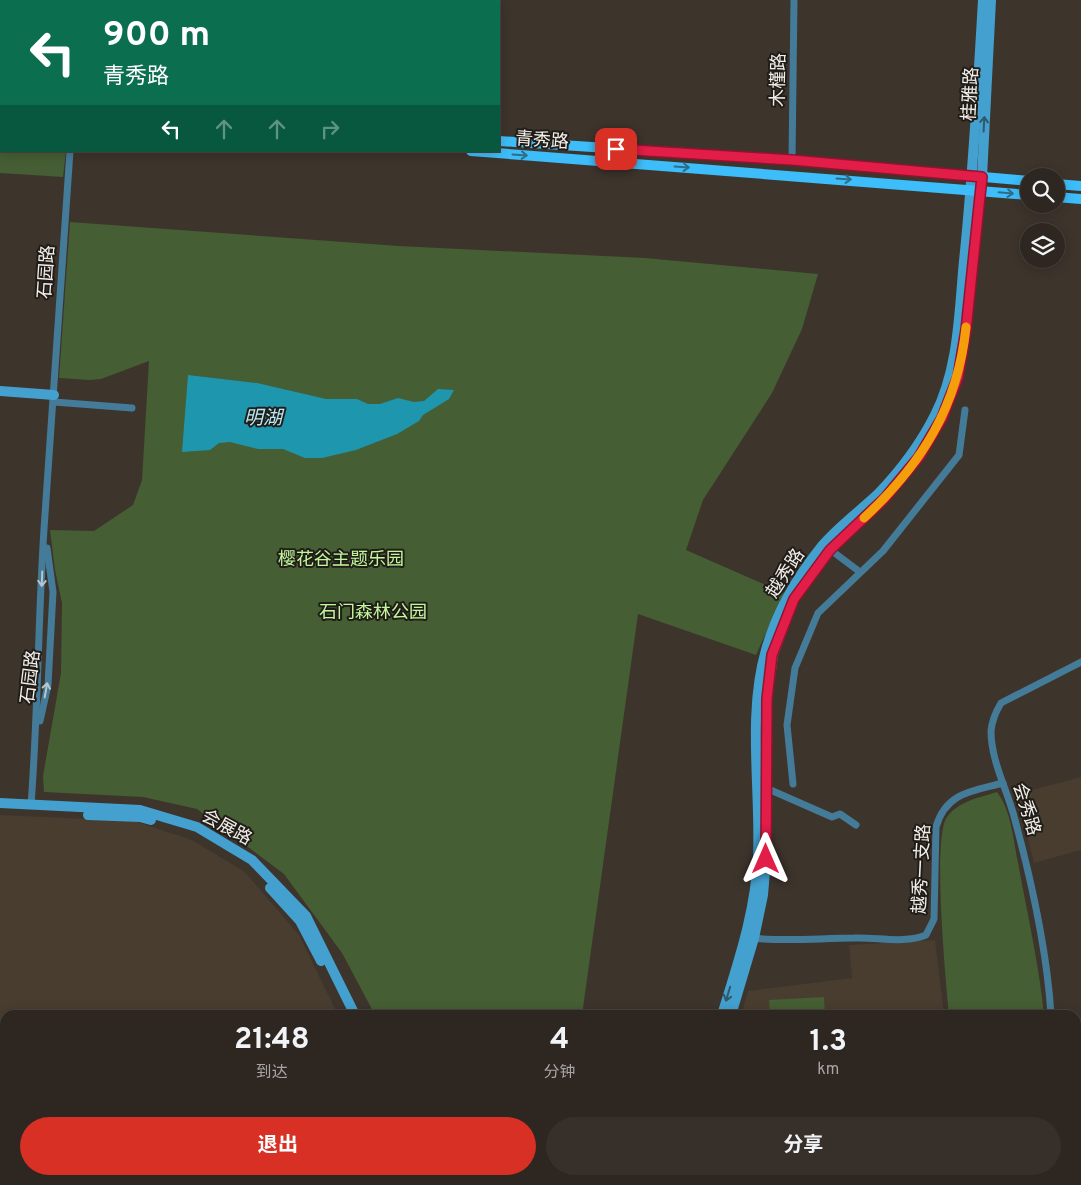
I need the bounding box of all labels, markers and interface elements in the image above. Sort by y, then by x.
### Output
text: 900 m [103,14,210,58]
icon: left [20,20,85,85]
street label: 木槿路 [768,53,791,107]
text: 青秀路 [103,64,169,91]
street label: 桂雅路 [959,67,984,122]
icon: left [157,115,185,143]
icon: ahead [210,115,238,143]
icon: ahead [263,115,291,143]
icon: right [316,115,344,143]
one-way arrow [980,116,989,132]
street label: 青秀路 [514,128,570,155]
pin [595,128,637,170]
icon: arrive [602,135,630,163]
one-way arrow [511,150,527,160]
one-way arrow [673,162,689,172]
map controls [1020,168,1065,268]
button: search [1020,168,1065,213]
one-way arrow [835,175,851,184]
one-way arrow [997,188,1013,197]
button: layers [1020,223,1065,268]
street label: 石园路 [34,244,61,300]
water label: 明湖 [244,407,285,431]
street label: 越秀路 [762,545,811,603]
park label: 樱花谷主题乐园 [278,549,404,572]
one-way arrow [38,571,47,587]
park label: 石门森林公园 [319,602,427,625]
street label: 石园路 [17,649,46,705]
one-way arrow [42,682,52,698]
street label: 会秀路 [1007,780,1044,839]
street label: 会展路 [197,805,255,851]
street label: 越秀一支路 [909,824,936,915]
position arrow [739,832,791,884]
one-way arrow [723,985,733,1001]
text: 21:48 [234,1022,310,1059]
text: 4 [550,1022,569,1059]
text: 1.3 [810,1024,847,1061]
text: km [817,1060,839,1080]
text: 到达 [256,1063,288,1083]
text: 分钟 [544,1063,576,1083]
button: 退出 [20,1117,536,1175]
button: 分享 [546,1117,1061,1175]

